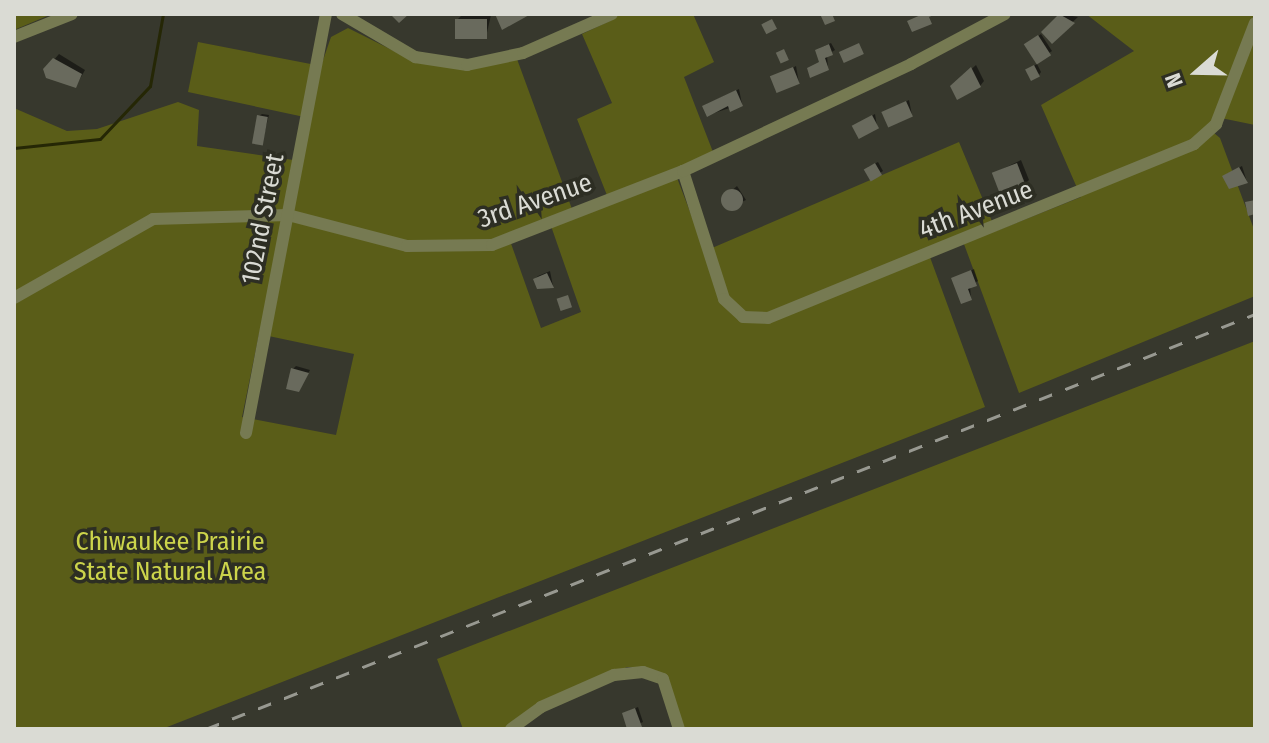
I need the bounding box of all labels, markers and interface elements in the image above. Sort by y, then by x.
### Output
north arrow [1157,32,1237,112]
text: N [1159,70,1189,91]
street label: 102nd Street [235,151,291,287]
street label: 3rd Avenue [474,167,596,235]
street label: 4th Avenue [915,174,1037,246]
park label: Chiwaukee Prairie State Natural Area [74,526,266,588]

